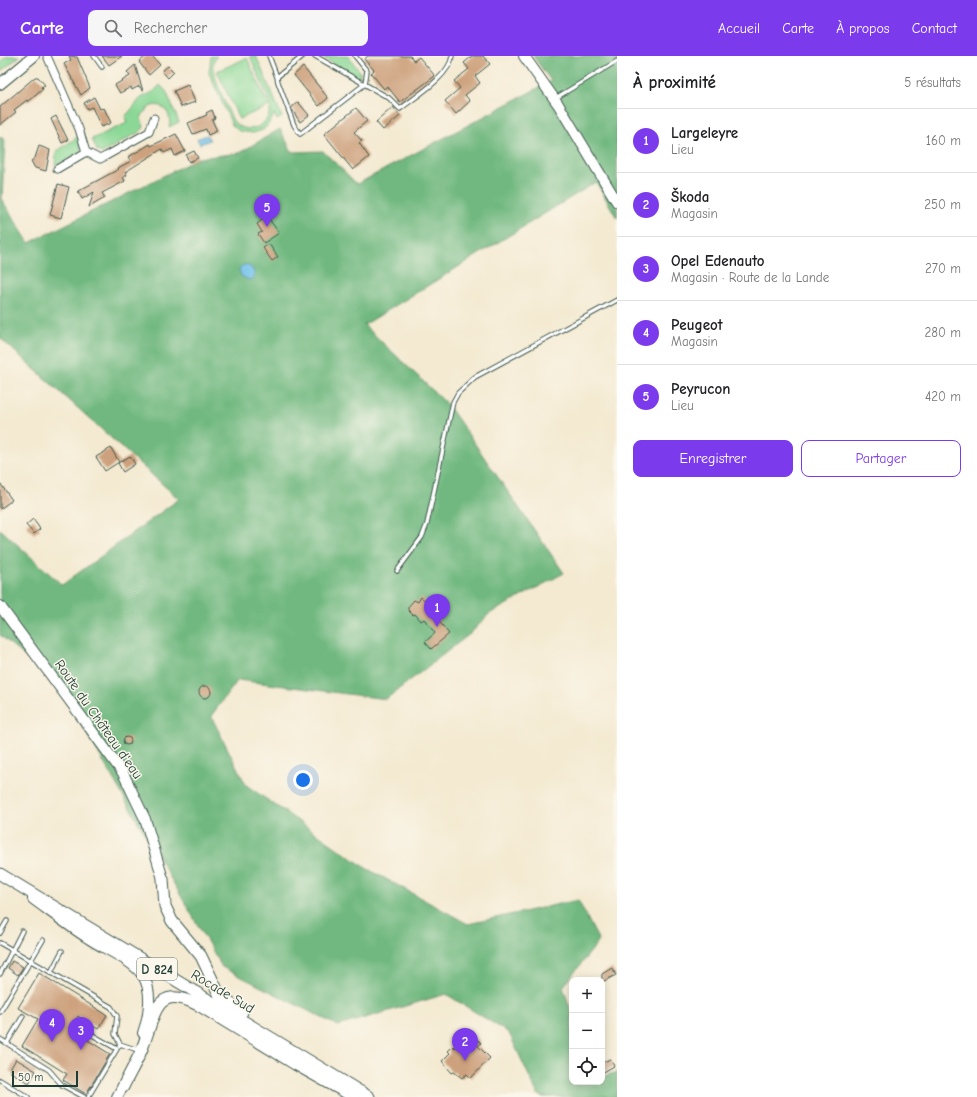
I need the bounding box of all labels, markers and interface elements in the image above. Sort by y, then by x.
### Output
search box [88,10,368,46]
text: Carte [20,17,64,39]
icon: search [102,17,124,39]
text: Rechercher [134,19,207,37]
text: Accueil [718,20,760,37]
text: Carte [782,20,814,37]
text: À propos [836,20,890,37]
text: Contact [912,20,957,37]
text: À proximité [633,73,716,92]
text: 5 résultats [904,75,961,90]
text: Largeleyre [671,124,738,142]
text: 1 [643,133,649,148]
text: 160 m [926,133,961,148]
text: Lieu [671,142,694,157]
text: Škoda [671,188,709,206]
pin: 5 [254,194,280,227]
text: 2 [643,197,649,212]
text: 250 m [924,197,961,212]
text: Magasin [671,206,718,221]
text: Opel Edenauto [671,252,765,270]
text: 3 [643,261,649,276]
text: 270 m [925,261,961,276]
text: Magasin · Route de la Lande [671,270,829,285]
text: Peugeot [671,316,723,334]
text: 4 [643,325,649,340]
text: 280 m [924,325,961,340]
text: Magasin [671,334,718,349]
text: Peyrucon [671,380,730,398]
text: 5 [643,389,649,404]
text: 420 m [925,389,961,404]
text: Lieu [671,398,694,413]
button: Enregistrer [633,440,793,477]
button: Partager [801,440,961,477]
pin: 1 [424,594,450,627]
street label: Route du Château d'eau [51,656,146,782]
your location [293,770,313,790]
road number: D 824 [137,958,177,980]
street label: Rocade Sud [188,966,258,1017]
map controls [569,977,605,1085]
button: + [569,977,605,1013]
pin: 4 [39,1009,65,1042]
button: − [569,1013,605,1049]
pin: 3 [68,1017,94,1050]
pin: 2 [452,1028,478,1061]
button: locate [569,1049,605,1085]
scale bar [12,1069,78,1088]
text: 50 m [18,1071,43,1084]

